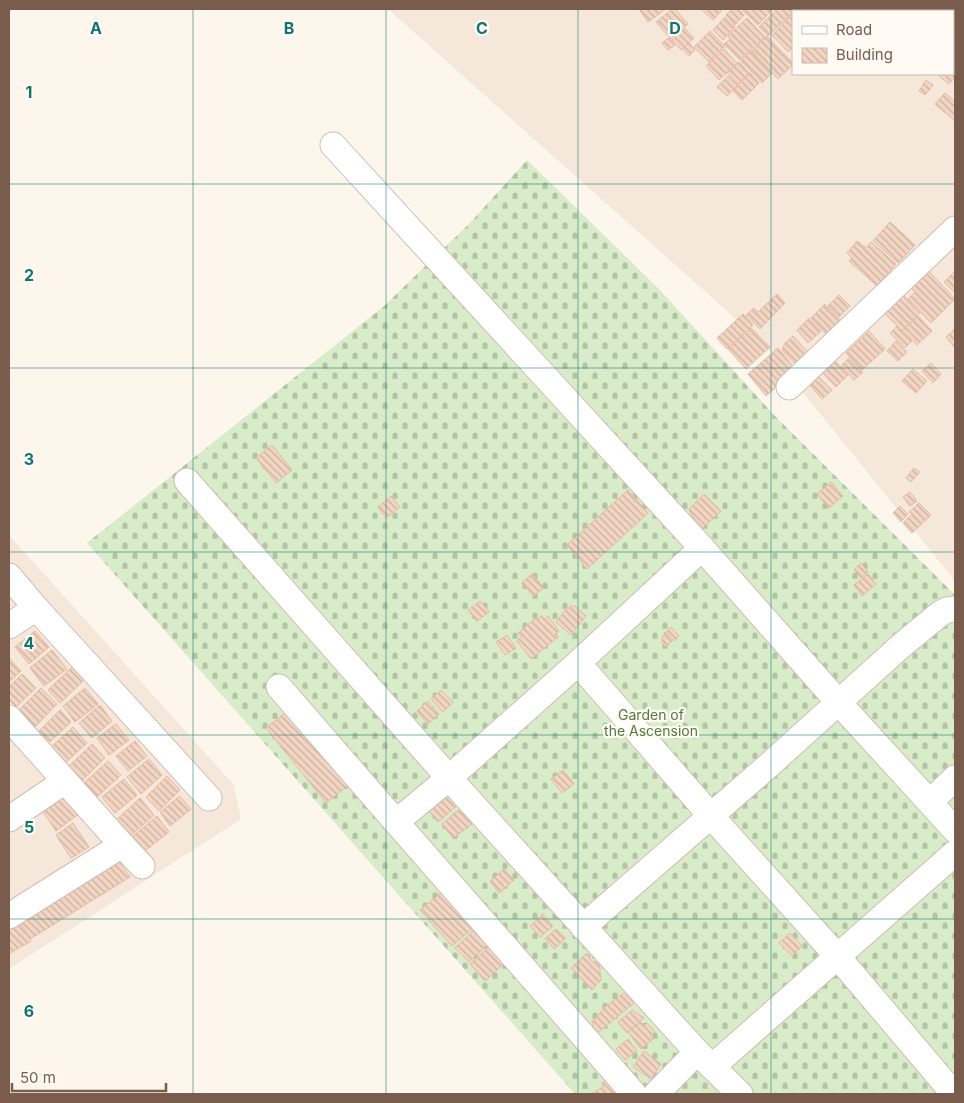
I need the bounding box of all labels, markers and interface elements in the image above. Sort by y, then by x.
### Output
legend [792,10,954,75]
text: A [90,18,102,38]
text: B [284,18,294,38]
text: C [476,18,488,38]
text: D [669,18,681,38]
text: Road [836,20,872,39]
text: Building [836,45,893,64]
text: 1 [26,82,32,102]
text: 2 [24,265,34,285]
text: 3 [24,449,34,469]
text: 4 [24,633,35,653]
park label: Garden of the Ascension [604,706,698,739]
text: 5 [24,817,34,837]
text: 6 [24,1001,34,1021]
scale bar [12,1060,166,1092]
text: 50 m [20,1068,56,1087]

